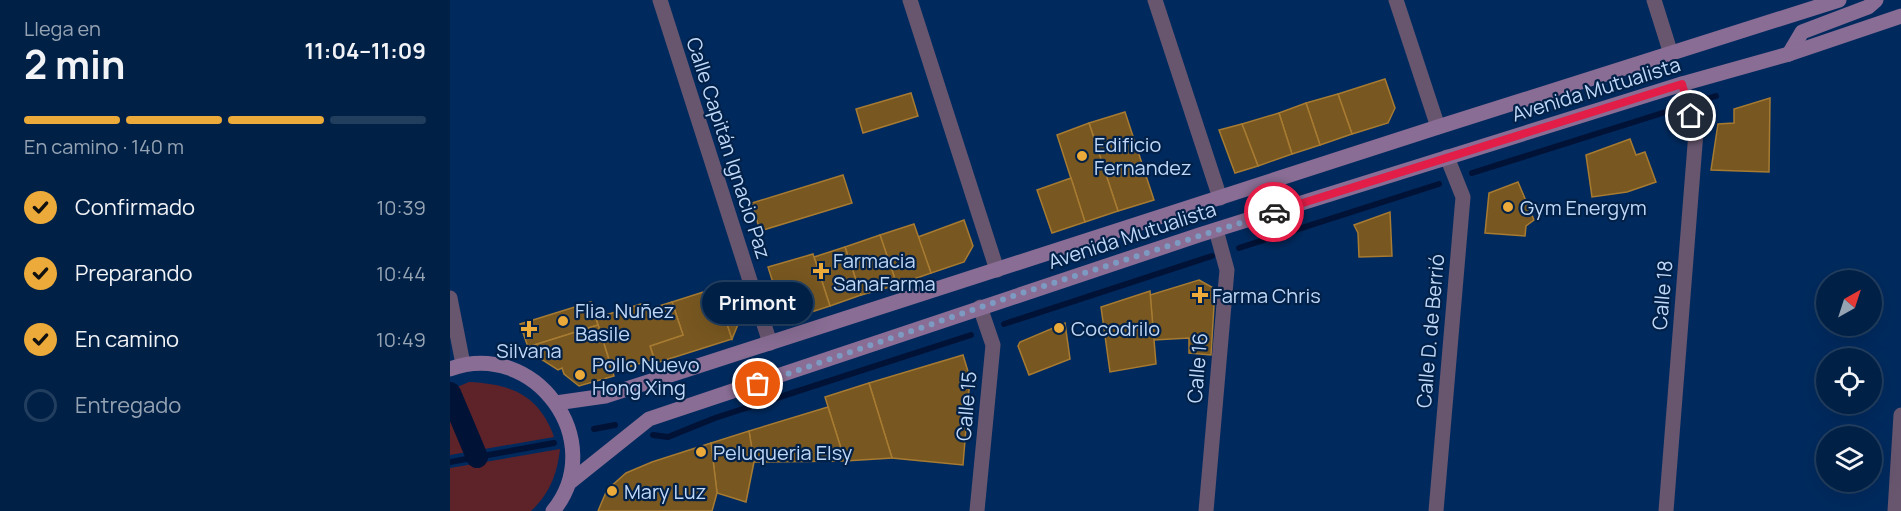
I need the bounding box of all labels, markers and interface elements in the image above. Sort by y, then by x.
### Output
text: Llega en [24,15,101,42]
street label: Calle Capitán Ignacio Paz [680,34,778,262]
text: 11:04–11:09 [305,36,426,66]
text: 2 min [24,37,125,91]
street label: Avenida Mutualista [1508,50,1684,128]
pin [1665,90,1716,141]
icon: home [1674,99,1707,132]
place label: Edificio Fernandez [1094,131,1192,181]
text: En camino · 140 m [24,133,184,160]
marker: Edificio Fernandez [1075,149,1089,163]
courier [1244,182,1304,242]
icon: check [24,191,57,224]
text: Confirmado [75,192,195,222]
text: 10:39 [377,194,426,221]
place label: Gym Energym [1520,194,1647,221]
street label: Avenida Mutualista [1045,195,1219,275]
icon: car [1258,196,1291,229]
marker: Gym Energym [1501,200,1515,214]
place label: Farmacia SanaFarma [833,247,936,297]
street label: Calle D. de Berrió [1410,253,1450,409]
icon: check [24,257,57,290]
text: Preparando [75,258,193,288]
street label: Calle 18 [1646,259,1678,331]
text: 10:44 [376,260,426,287]
marker: Farmacia SanaFarma [814,264,828,278]
north arrow [1816,270,1882,336]
map controls [1816,270,1882,492]
callout: Primont [702,282,814,324]
place label: Farma Chris [1212,282,1321,309]
marker: Farma Chris [1193,288,1207,302]
text: Primont [719,289,796,316]
place label: Flia. Nuñez Basile [575,297,674,347]
marker: Flia. Nuñez Basile [556,314,570,328]
place label: Cocodrilo [1071,315,1160,342]
marker: Cocodrilo [1052,321,1066,335]
marker: Silvana [522,322,536,336]
icon: check [24,323,57,356]
text: En camino [75,324,179,354]
text: 10:49 [376,326,426,353]
street label: Calle 16 [1180,332,1214,404]
place label: Silvana [496,337,562,364]
button: locate [1816,348,1882,414]
place label: Pollo Nuevo Hong Xing [592,351,700,401]
pin [732,358,783,409]
icon: bag [741,367,774,400]
marker: Pollo Nuevo Hong Xing [573,368,587,382]
street label: Calle 15 [950,370,982,442]
text: Entregado [75,390,181,420]
button: layers [1816,426,1882,492]
place label: Peluqueria Elsy [713,439,853,466]
marker: Peluqueria Elsy [694,445,708,459]
place label: Mary Luz [624,478,706,505]
marker: Mary Luz [605,484,619,498]

